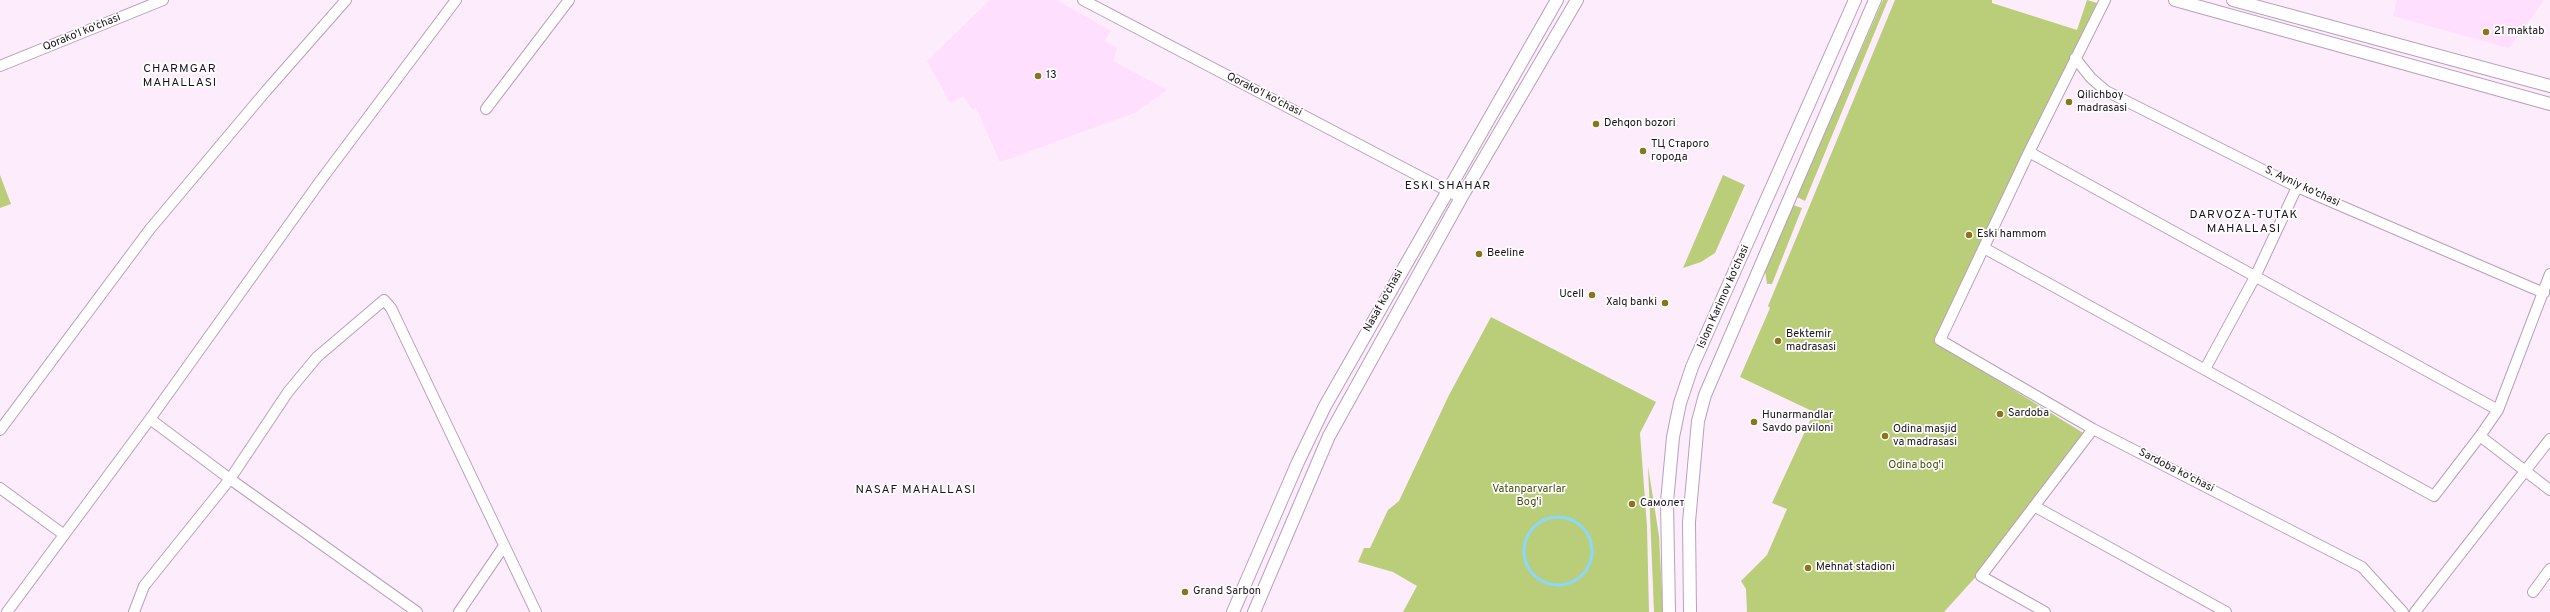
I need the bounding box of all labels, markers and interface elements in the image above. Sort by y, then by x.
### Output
street label: Qorako'l ko'chasi [41,11,123,55]
place label: 21 maktab [2494,25,2544,39]
marker: 21 maktab [2481,27,2491,37]
district label: CHARMGAR MAHALLASI [143,63,217,91]
place label: 13 [1046,69,1057,83]
street label: Qorako'l ko'chasi [1224,70,1304,120]
marker: 13 [1033,71,1043,81]
place label: Qilichboy madrasasi [2077,89,2127,115]
marker: Qilichboy madrasasi [2064,97,2074,107]
place label: Dehqon bozori [1604,117,1676,131]
marker: Dehqon bozori [1591,119,1601,129]
place label: ТЦ Старого города [1651,138,1709,164]
marker: ТЦ Старого города [1638,146,1648,156]
street label: S. Ayniy ko'chasi [2262,164,2342,210]
district label: ESKI SHAHAR [1405,180,1491,194]
district label: DARVOZA-TUTAK MAHALLASI [2190,209,2298,237]
place label: Eski hammom [1977,228,2046,242]
marker: Eski hammom [1964,230,1974,240]
street label: Islom Karimov ko‘chasi [1695,243,1753,351]
place label: Beeline [1487,247,1524,261]
marker: Beeline [1474,249,1484,259]
street label: Nasaf ko‘chasi [1361,267,1407,335]
place label: Ucell [1559,288,1584,302]
marker: Ucell [1587,290,1597,300]
place label: Xalq banki [1606,296,1657,310]
marker: Xalq banki [1660,298,1670,308]
place label: Bektemir madrasasi [1786,328,1836,354]
marker: Bektemir madrasasi [1773,336,1783,346]
place label: Sardoba [2008,407,2049,421]
place label: Hunarmandlar Savdo paviloni [1762,409,1833,435]
marker: Sardoba [1995,409,2005,419]
marker: Hunarmandlar Savdo paviloni [1749,417,1759,427]
place label: Odina masjid va madrasasi [1893,423,1957,449]
marker: Odina masjid va madrasasi [1880,431,1890,441]
street label: Sardoba ko'chasi [2136,446,2216,496]
park label: Odina bog'i [1888,459,1944,473]
park label: Vatanparvarlar Bog'i [1492,483,1566,509]
district label: NASAF MAHALLASI [856,484,976,498]
place label: Самолет [1640,497,1684,511]
marker: Самолет [1627,499,1637,509]
place label: Mehnat stadioni [1816,561,1895,575]
marker: Mehnat stadioni [1803,563,1813,573]
place label: Grand Sarbon [1193,585,1261,599]
marker: Grand Sarbon [1180,587,1190,597]

